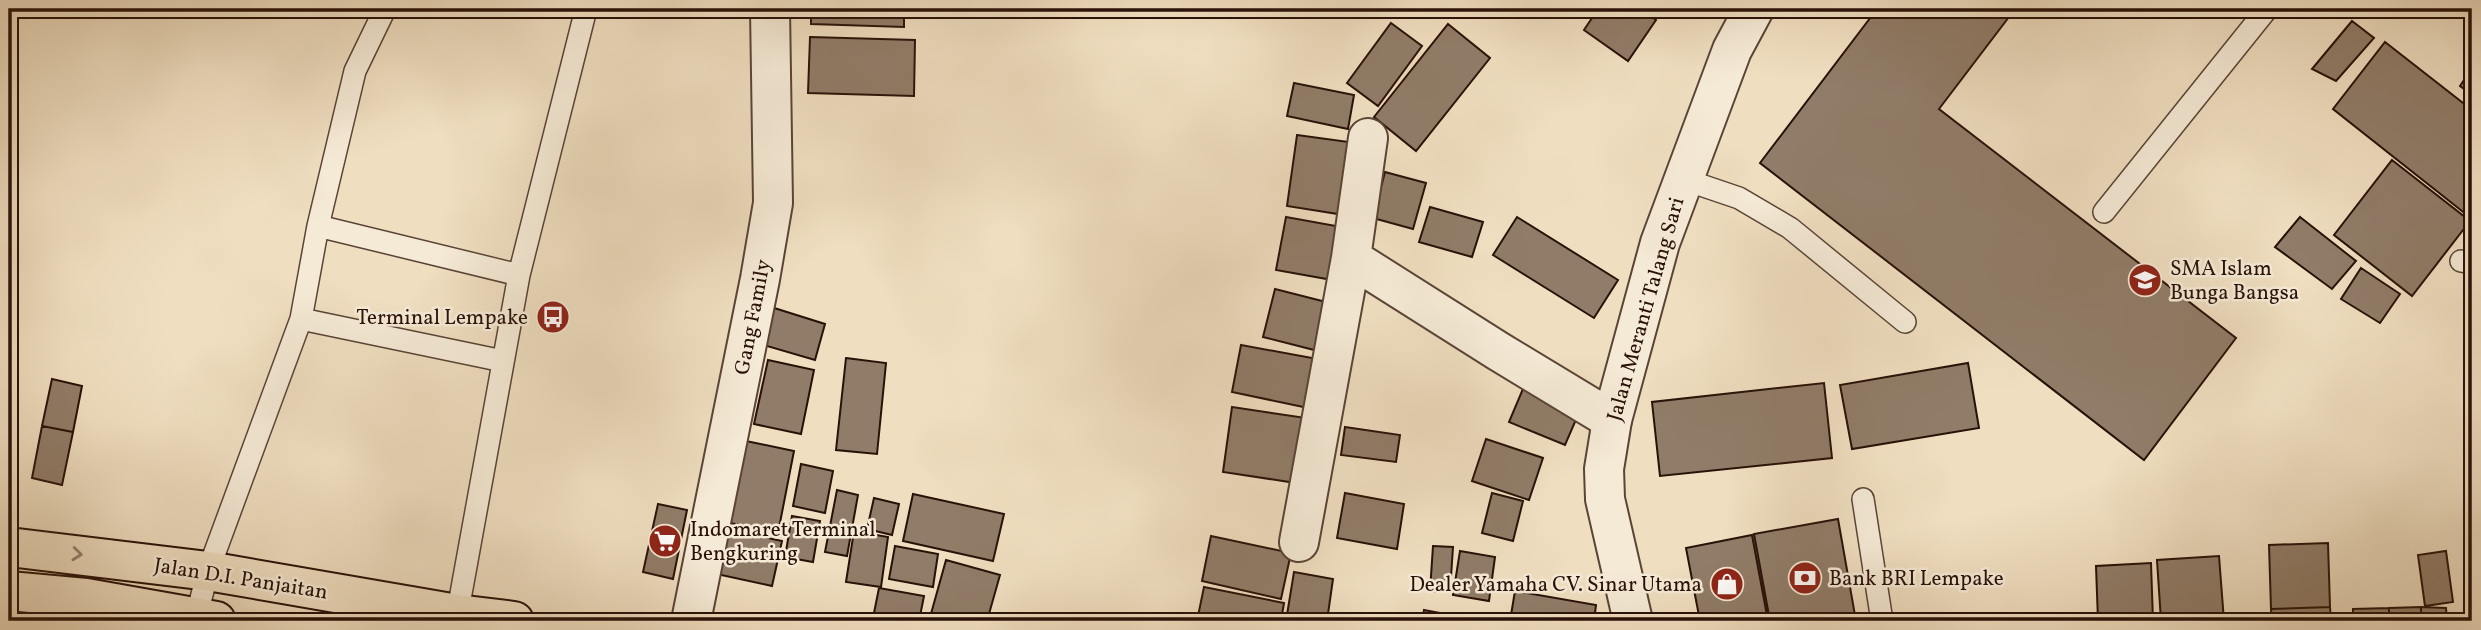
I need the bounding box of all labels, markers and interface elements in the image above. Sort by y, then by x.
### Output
street label: Jalan Meranti Talang Sari [1601,194,1692,425]
place label: SMA Islam Bunga Bangsa [2170,255,2299,308]
street label: Gang Family [728,256,779,377]
school or university icon: SMA Islam Bunga Bangsa [2126,261,2164,299]
bus stop icon: Terminal Lempake [534,298,572,336]
place label: Terminal Lempake [356,304,528,333]
place label: Indomaret Terminal Bengkuring [690,516,875,569]
supermarket icon: Indomaret Terminal Bengkuring [646,522,684,560]
one-way arrow [71,546,82,561]
street label: Jalan D.I. Panjaitan [152,551,330,608]
bank icon: Bank BRI Lempake [1786,559,1824,597]
shop icon: Dealer Yamaha CV. Sinar Utama [1708,565,1746,603]
place label: Bank BRI Lempake [1829,565,2004,594]
place label: Dealer Yamaha CV. Sinar Utama [1409,571,1702,600]

